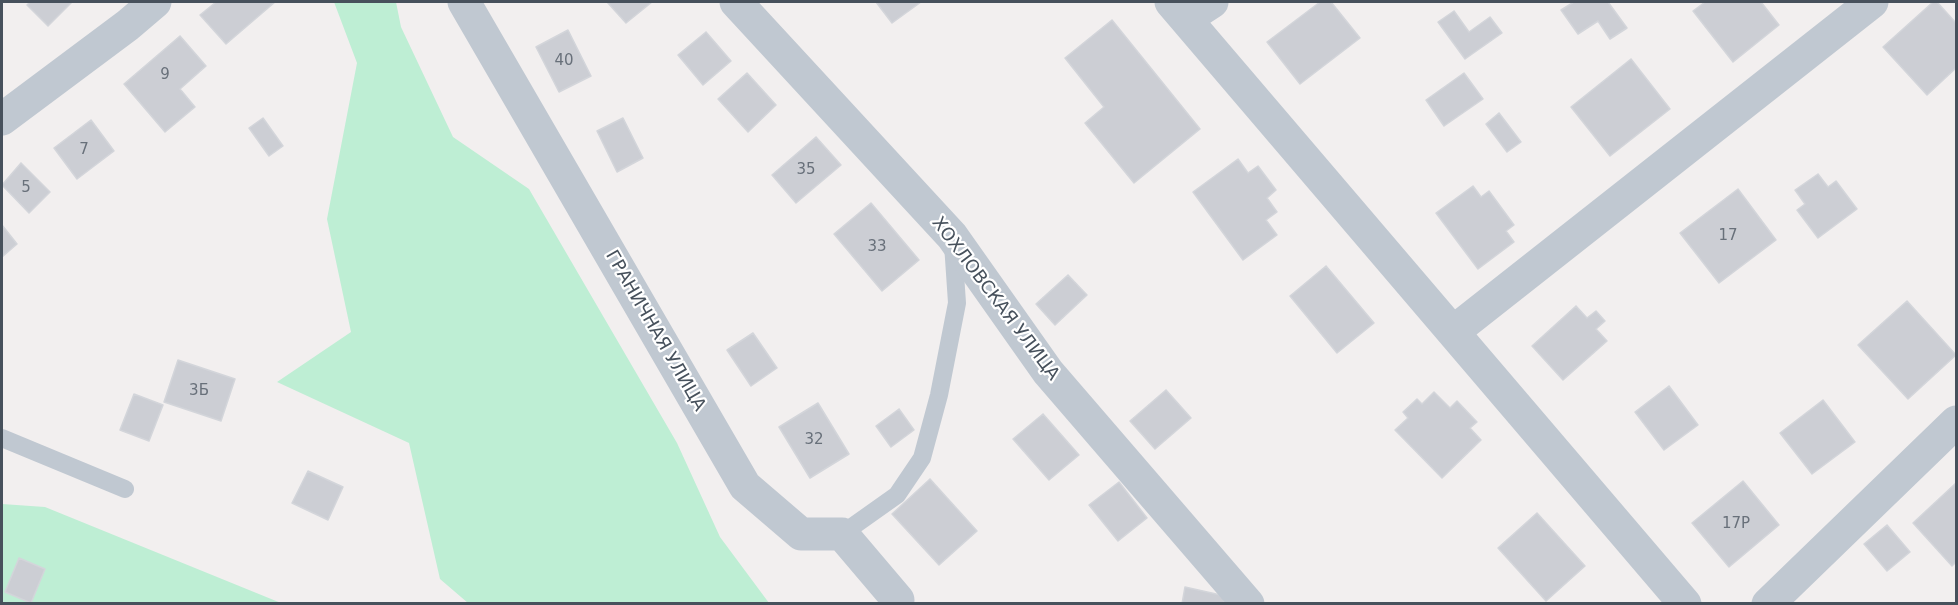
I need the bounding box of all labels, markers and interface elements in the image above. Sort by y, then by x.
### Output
house number: 40 [554,52,574,70]
house number: 9 [160,66,170,84]
house number: 7 [79,141,89,159]
house number: 35 [796,161,816,179]
house number: 5 [21,179,31,197]
street label: ХОХЛОВСКАЯ УЛИЦА [926,213,1064,385]
house number: 17 [1718,227,1738,245]
house number: 33 [867,238,887,256]
street label: ГРАНИЧНАЯ УЛИЦА [600,247,710,415]
house number: 3Б [189,382,209,400]
house number: 32 [804,431,824,449]
house number: 17Р [1722,515,1750,533]

